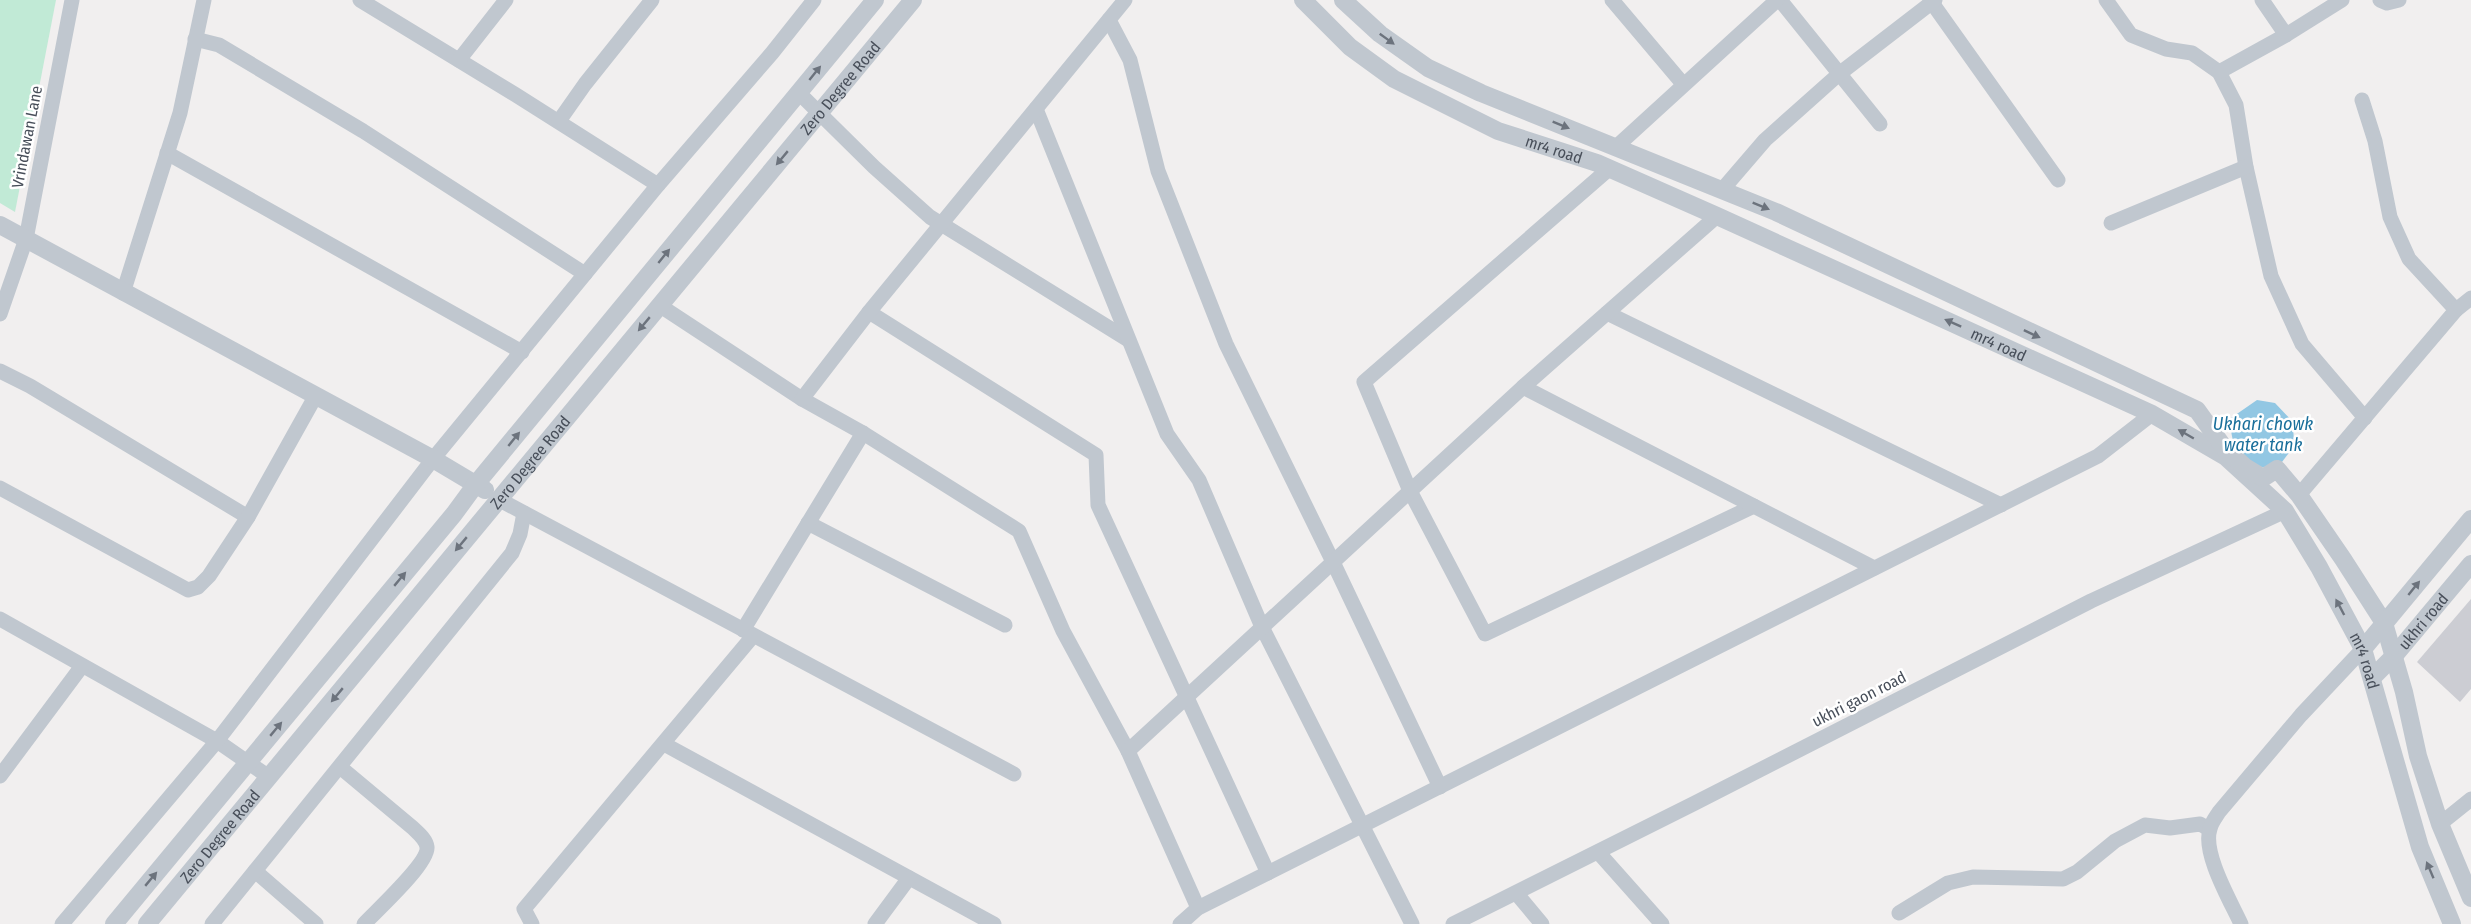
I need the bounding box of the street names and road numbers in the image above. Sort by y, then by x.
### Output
street label: Zero Degree Road [796,38,884,138]
street label: Vrindawan Lane [8,84,46,190]
street label: mr4 road [1523,131,1585,167]
street label: mr4 road [1968,323,2029,365]
street label: Zero Degree Road [486,412,574,512]
street label: ukhri road [2394,589,2452,653]
street label: mr4 road [2346,629,2383,691]
street label: ukhri gaon road [1809,667,1909,731]
street label: Zero Degree Road [176,786,264,887]

